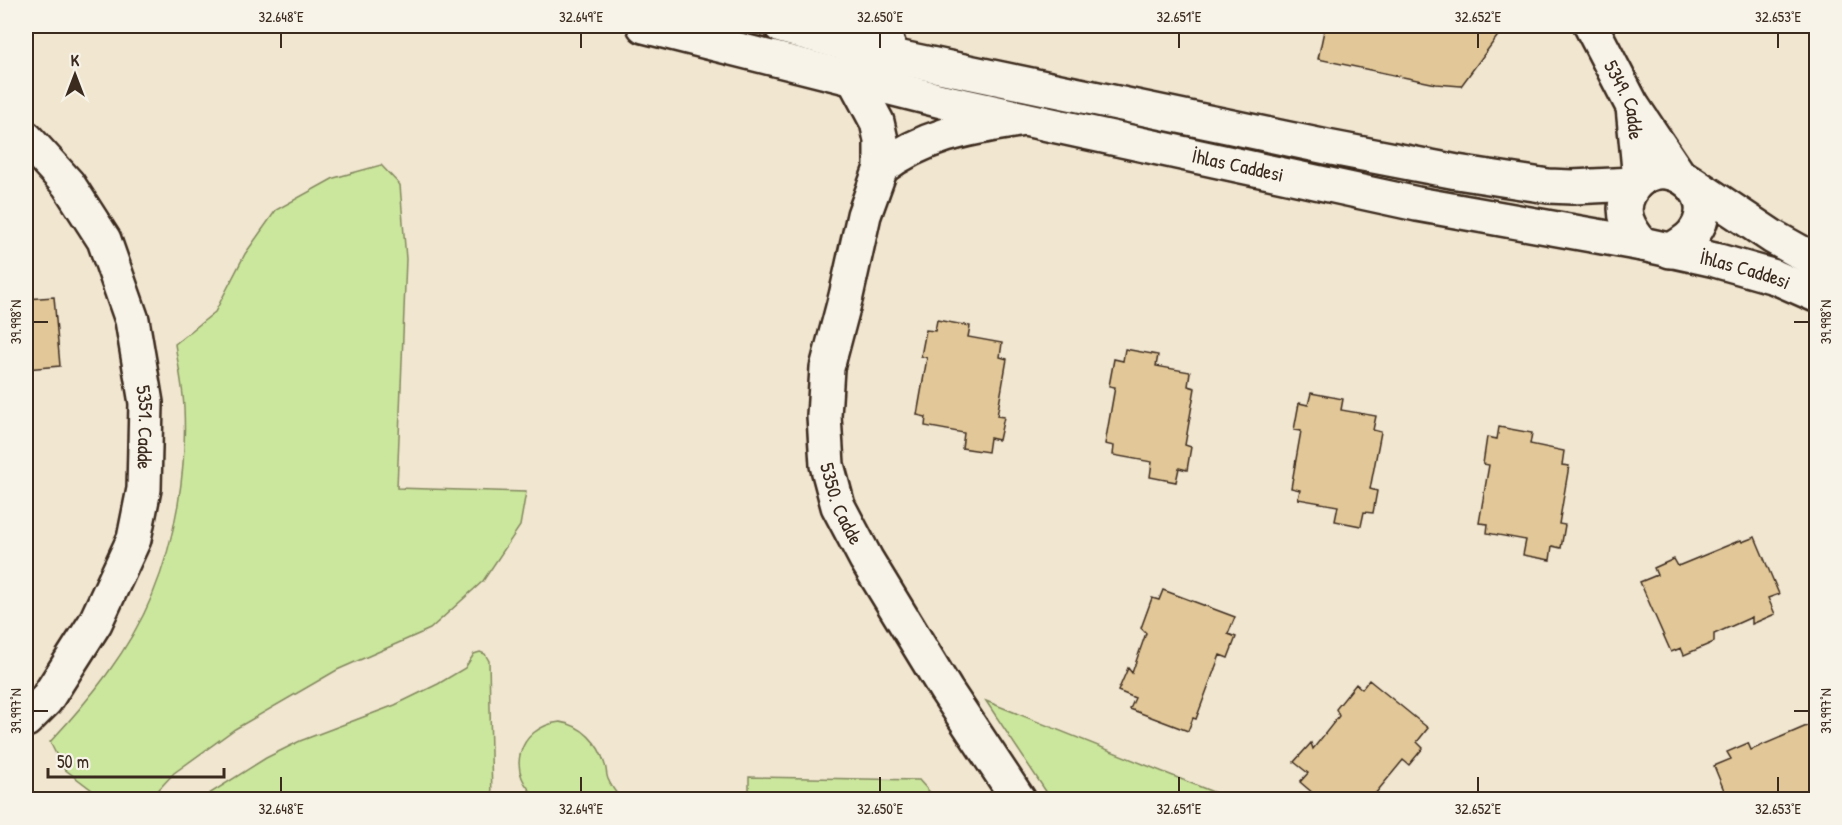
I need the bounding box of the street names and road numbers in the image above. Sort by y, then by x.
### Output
street label: 5349. Cadde [1598,55,1650,141]
street label: İhlas Caddesi [1190,142,1286,188]
street label: İhlas Caddesi [1697,243,1795,295]
street label: 5351. Cadde [130,383,160,470]
street label: 5350. Cadde [814,460,870,549]

